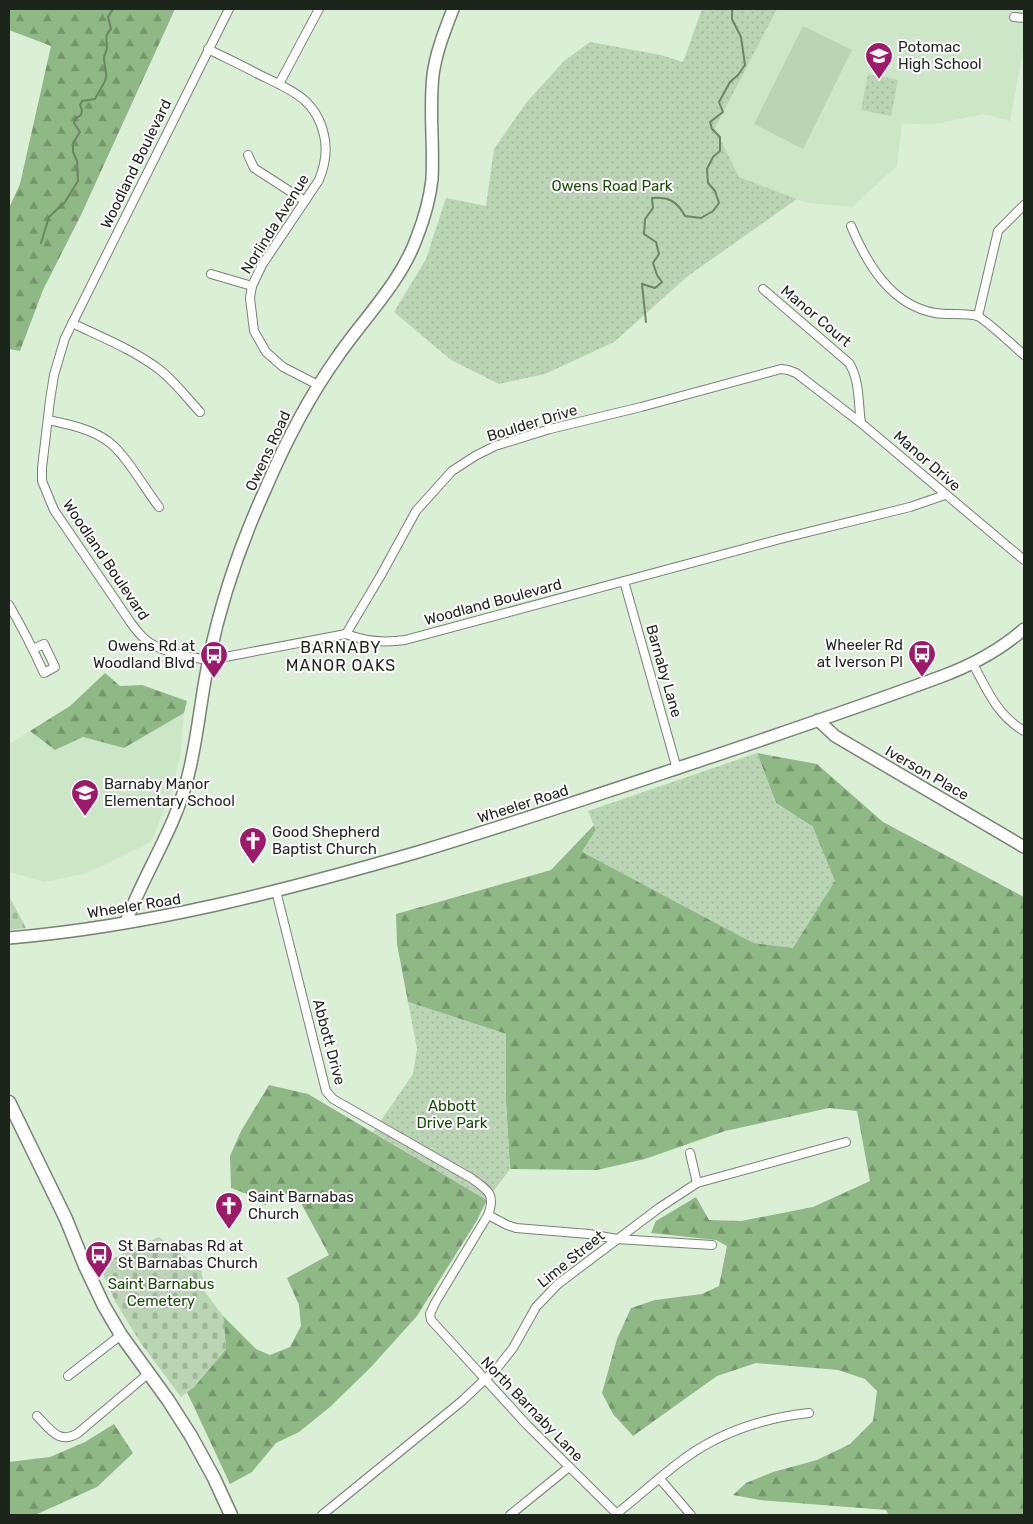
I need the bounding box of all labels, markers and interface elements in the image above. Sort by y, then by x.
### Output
place label: Potomac High School [898,38,982,73]
school or university icon: Potomac High School [864,41,894,80]
street label: Woodland Boulevard [97,96,175,232]
street label: Norlinda Avenue [237,171,313,277]
park label: Owens Road Park [551,177,673,195]
street label: Manor Court [777,281,855,351]
street label: Boulder Drive [485,401,579,445]
street label: Owens Road [242,408,294,494]
street label: Manor Drive [890,427,964,495]
street label: Woodland Boulevard [59,496,153,624]
street label: Woodland Boulevard [422,575,564,629]
street label: Barnaby Lane [642,622,686,720]
place label: Wheeler Rd at Iverson Pl [817,636,903,671]
place label: Owens Rd at Woodland Blvd [93,637,195,672]
district label: BARNABY MANOR OAKS [286,638,396,675]
bus stop icon: Wheeler Rd at Iverson Pl [907,639,937,678]
bus stop icon: Owens Rd at Woodland Blvd [199,640,229,679]
street label: Iverson Place [882,742,972,804]
place label: Barnaby Manor Elementary School [104,775,235,810]
school or university icon: Barnaby Manor Elementary School [70,778,100,817]
street label: Wheeler Road [475,781,571,827]
place label: Good Shepherd Baptist Church [272,823,380,858]
church icon: Good Shepherd Baptist Church [238,826,268,865]
street label: Wheeler Road [86,890,182,922]
street label: Abbott Drive [309,997,349,1087]
park label: Abbott Drive Park [417,1097,488,1132]
place label: Saint Barnabas Church [248,1188,354,1223]
church icon: Saint Barnabas Church [214,1191,244,1230]
street label: Lime Street [534,1226,608,1291]
place label: St Barnabas Rd at St Barnabas Church [118,1237,258,1272]
bus stop icon: St Barnabas Rd at St Barnabas Church [84,1240,114,1279]
park label: Saint Barnabus Cemetery [108,1275,215,1310]
street label: North Barnaby Lane [477,1353,587,1465]

